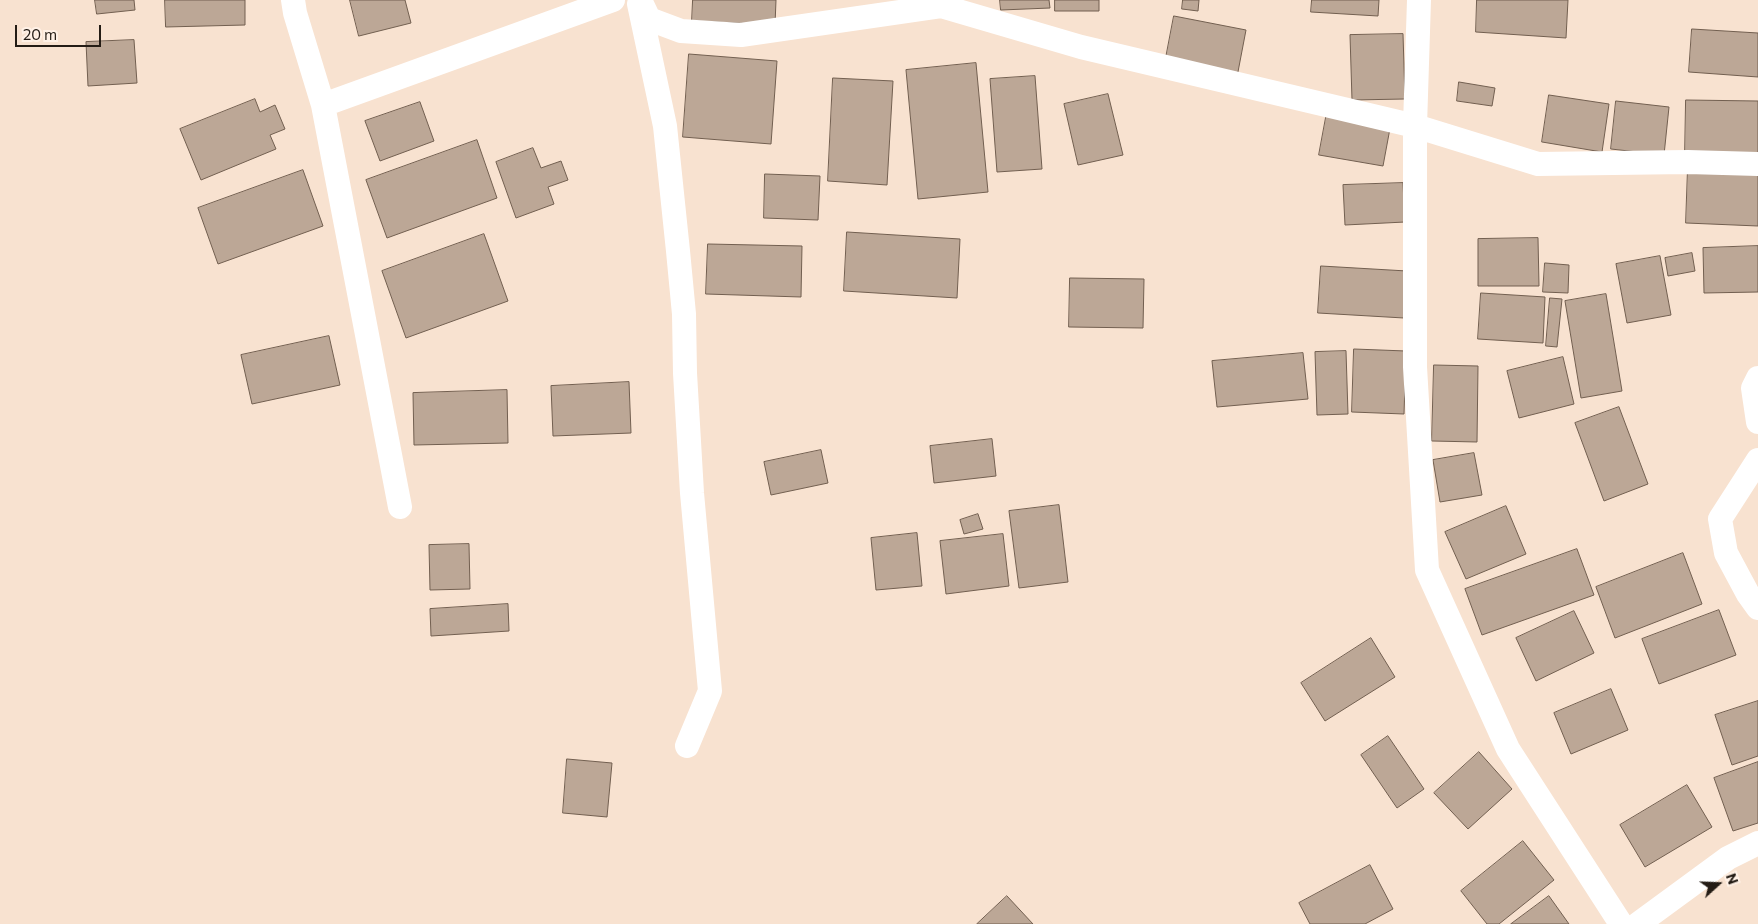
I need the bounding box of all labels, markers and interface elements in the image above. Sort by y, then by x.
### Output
scale bar [18,15,104,47]
text: 20 m [23,25,57,43]
north arrow [1693,859,1743,909]
text: N [1723,871,1742,887]

